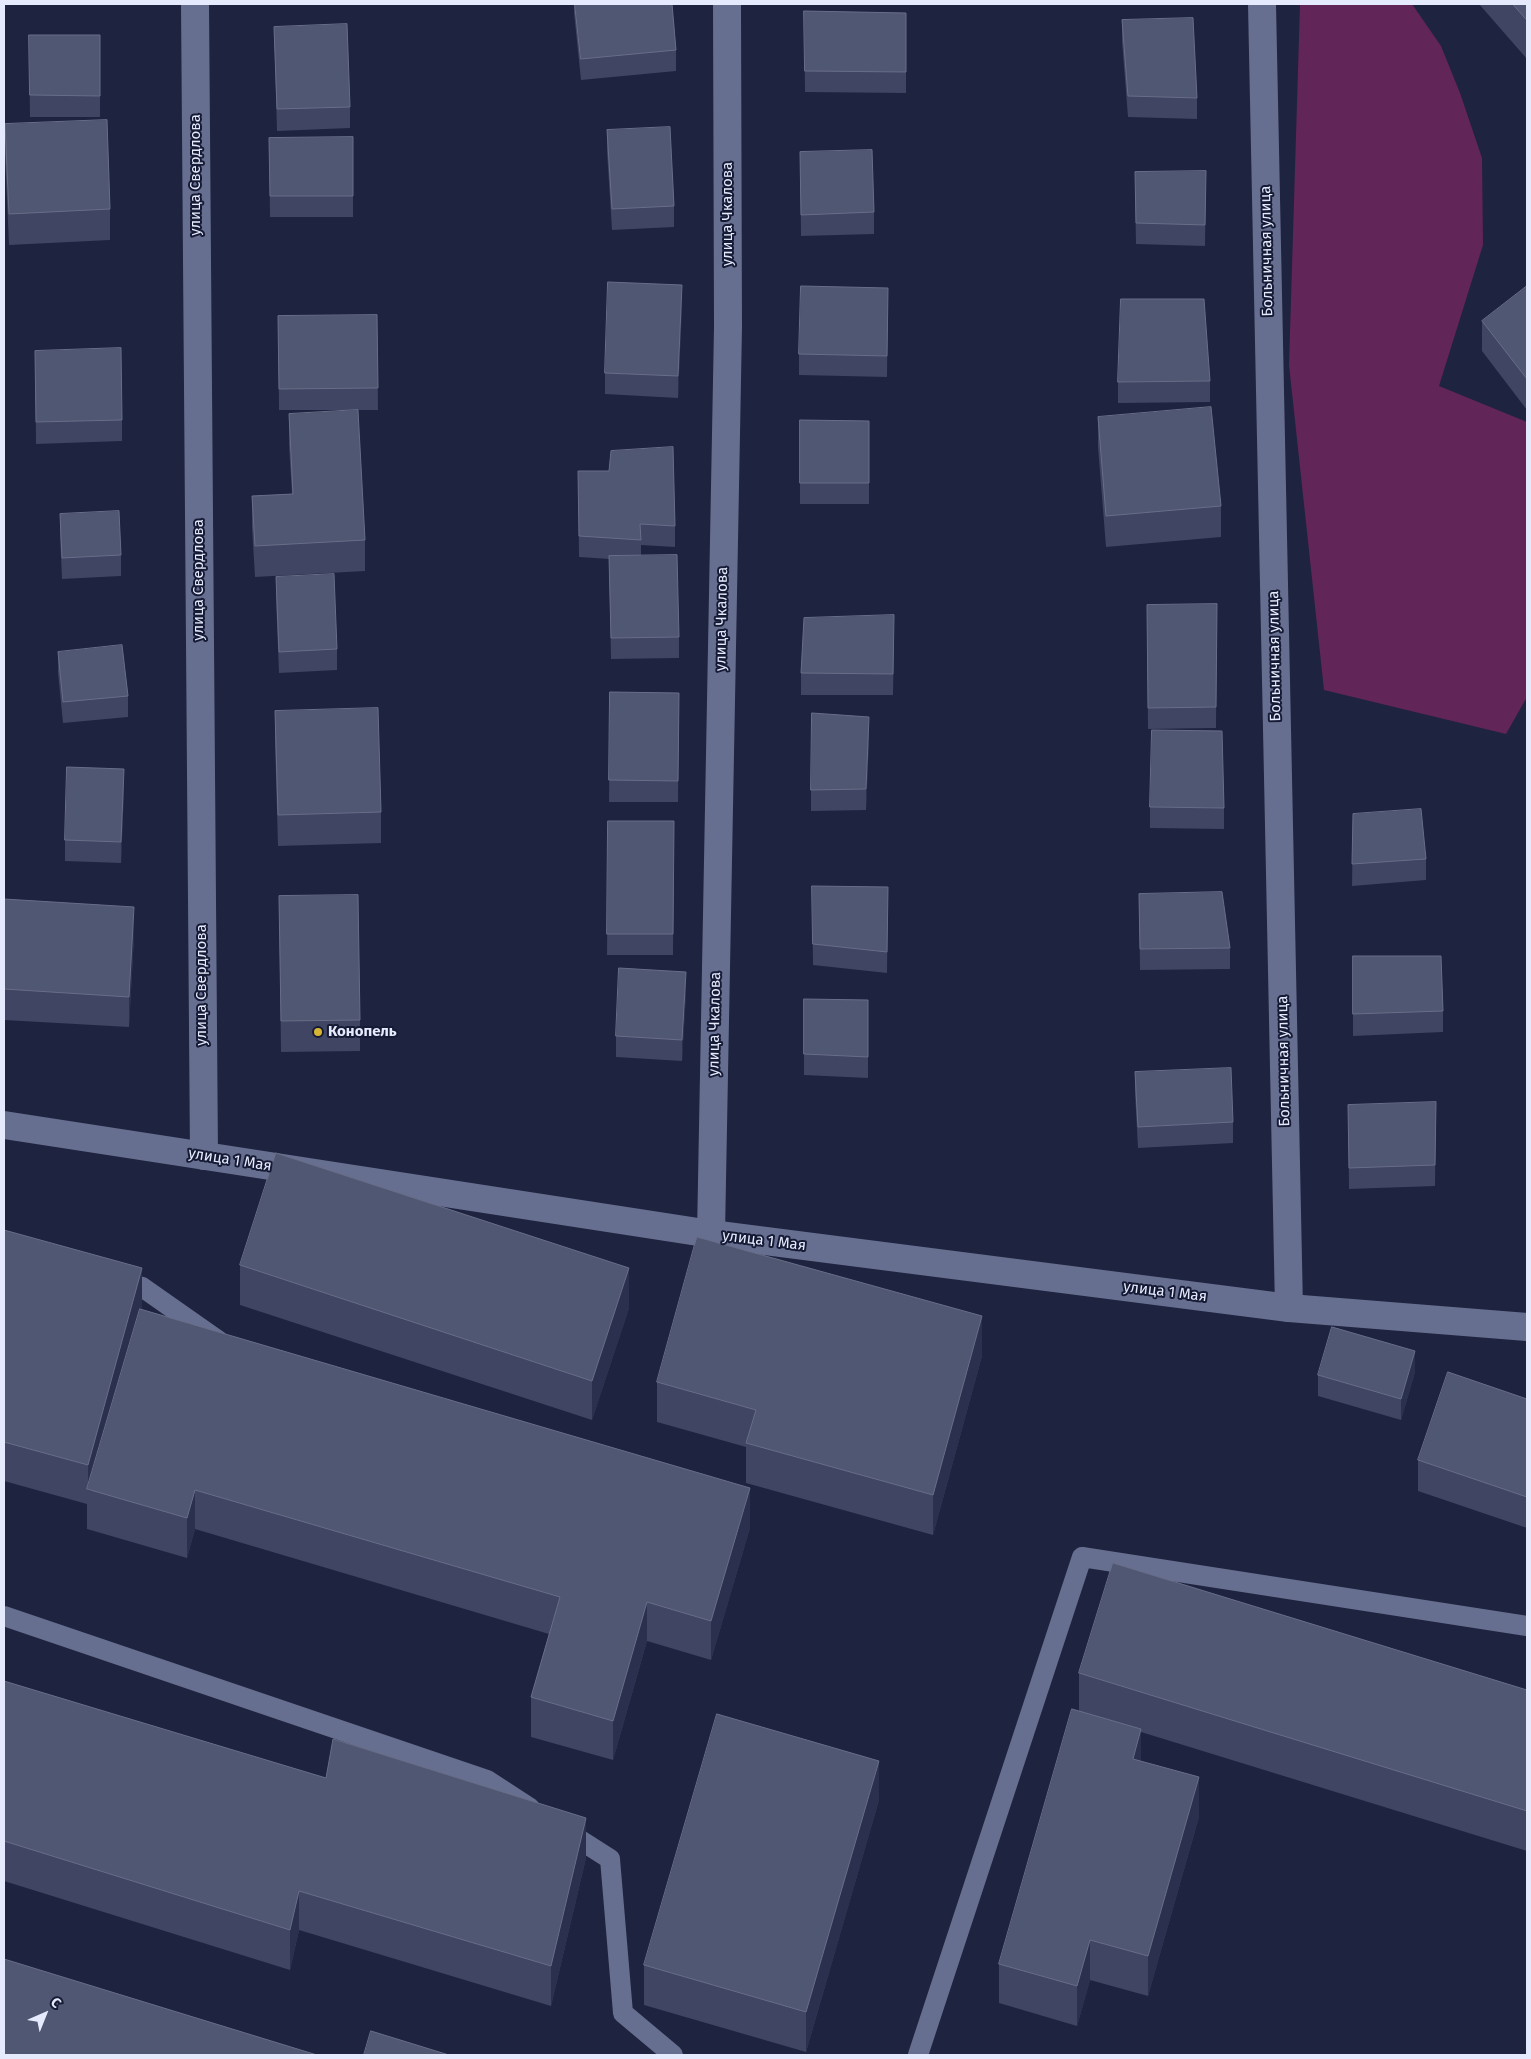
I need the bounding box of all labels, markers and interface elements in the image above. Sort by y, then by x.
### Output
street label: улица Свердлова [187,114,205,236]
street label: улица Чкалова [719,162,737,266]
street label: Больничная улица [1257,185,1277,317]
street label: улица Свердлова [190,519,208,641]
street label: улица Чкалова [712,567,732,671]
street label: Больничная улица [1265,590,1285,722]
street label: улица Свердлова [193,924,211,1046]
street label: улица Чкалова [705,972,725,1076]
street label: Больничная улица [1274,995,1294,1127]
place label: Конопель [328,1023,397,1041]
marker: Конопель [312,1026,324,1038]
street label: улица 1 Мая [187,1145,273,1175]
street label: улица 1 Мая [721,1227,807,1255]
street label: улица 1 Мая [1122,1278,1208,1306]
north arrow [20,1989,70,2039]
text: С [47,1994,65,2012]

